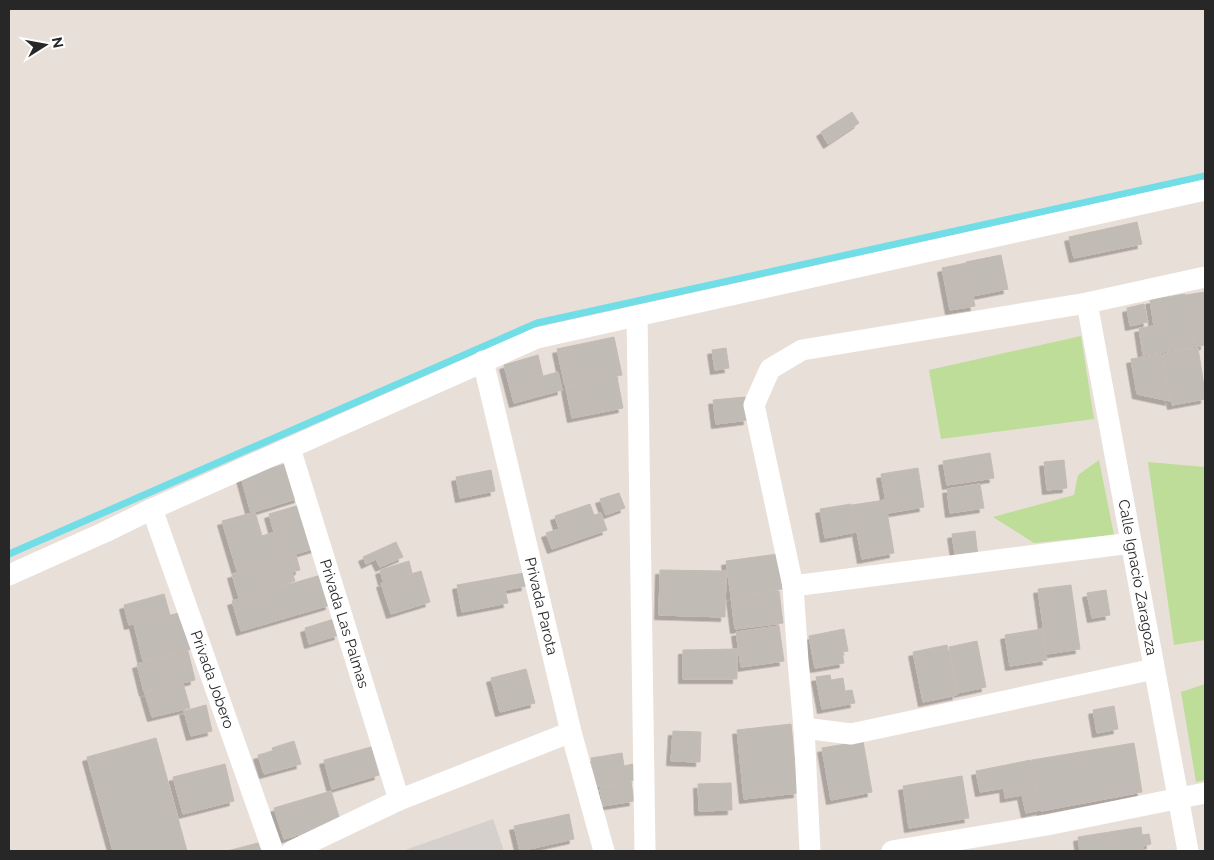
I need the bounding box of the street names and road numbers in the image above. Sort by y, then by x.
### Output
street label: Calle Ignacio Zaragoza [1114,498,1161,657]
street label: Privada Parota [521,556,561,657]
street label: Privada Las Palmas [316,557,373,690]
street label: Privada Jobero [187,628,238,731]

